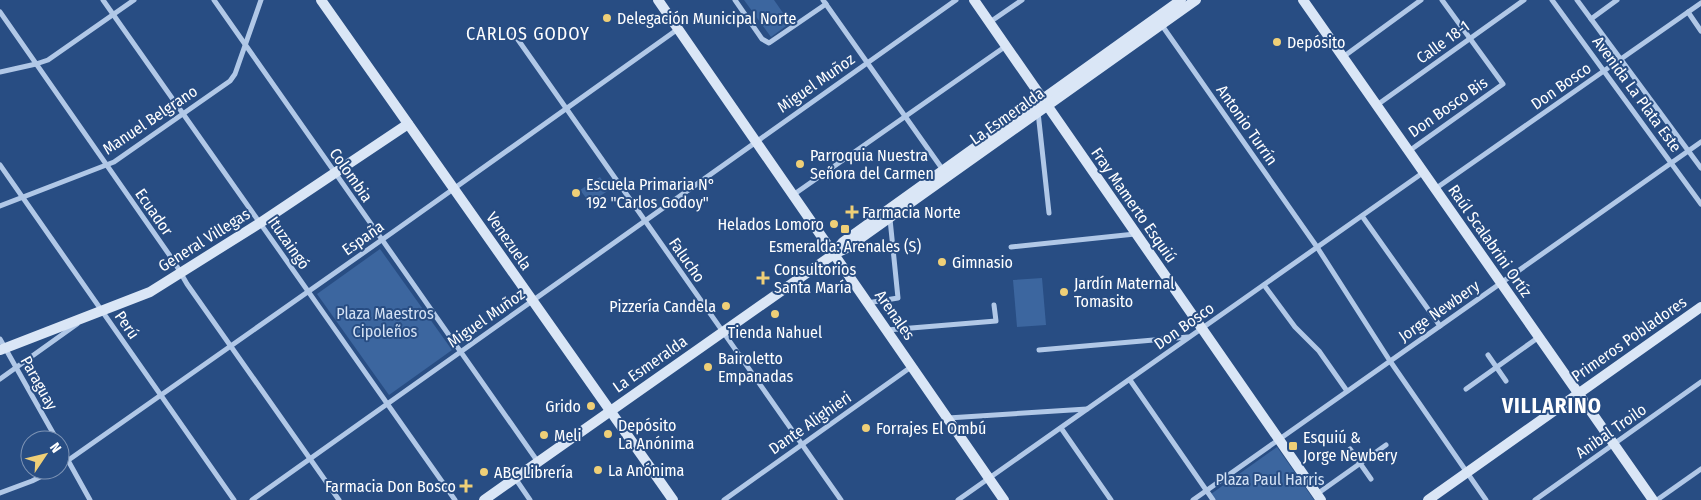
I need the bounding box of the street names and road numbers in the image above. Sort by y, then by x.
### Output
street label: Calle 18-1 [1413,16,1473,68]
street label: Avenida La Plata Este [1589,32,1685,156]
street label: Miguel Muñoz [774,49,858,117]
street label: Don Bosco [1527,58,1595,114]
street label: Don Bosco Bis [1405,73,1491,141]
street label: Manuel Belgrano [99,81,201,159]
street label: Antonio Turrín [1212,81,1282,169]
street label: La Esmeralda [966,83,1048,149]
street label: Colombia [326,144,376,206]
street label: Fray Mamerto Esquiú [1087,144,1181,266]
street label: Raúl Scalabrini Ortíz [1444,181,1536,301]
street label: Ecuador [131,185,177,239]
street label: General Villegas [155,204,253,276]
street label: Venezuela [482,208,536,274]
street label: Ituzaingó [264,213,314,273]
street label: España [338,217,388,259]
street label: Falucho [665,234,709,286]
street label: Jorge Newbery [1395,276,1484,346]
street label: Miguel Muñoz [444,284,528,352]
street label: Arenales [871,286,919,344]
street label: Primeros Pobladores [1568,292,1690,386]
street label: Don Bosco [1150,298,1218,354]
street label: Perú [111,307,143,343]
street label: La Esmeralda [609,331,691,397]
street label: Paraguay [16,353,62,414]
street label: Dante Alighieri [765,388,855,458]
street label: Anibal Troilo [1572,400,1650,462]

